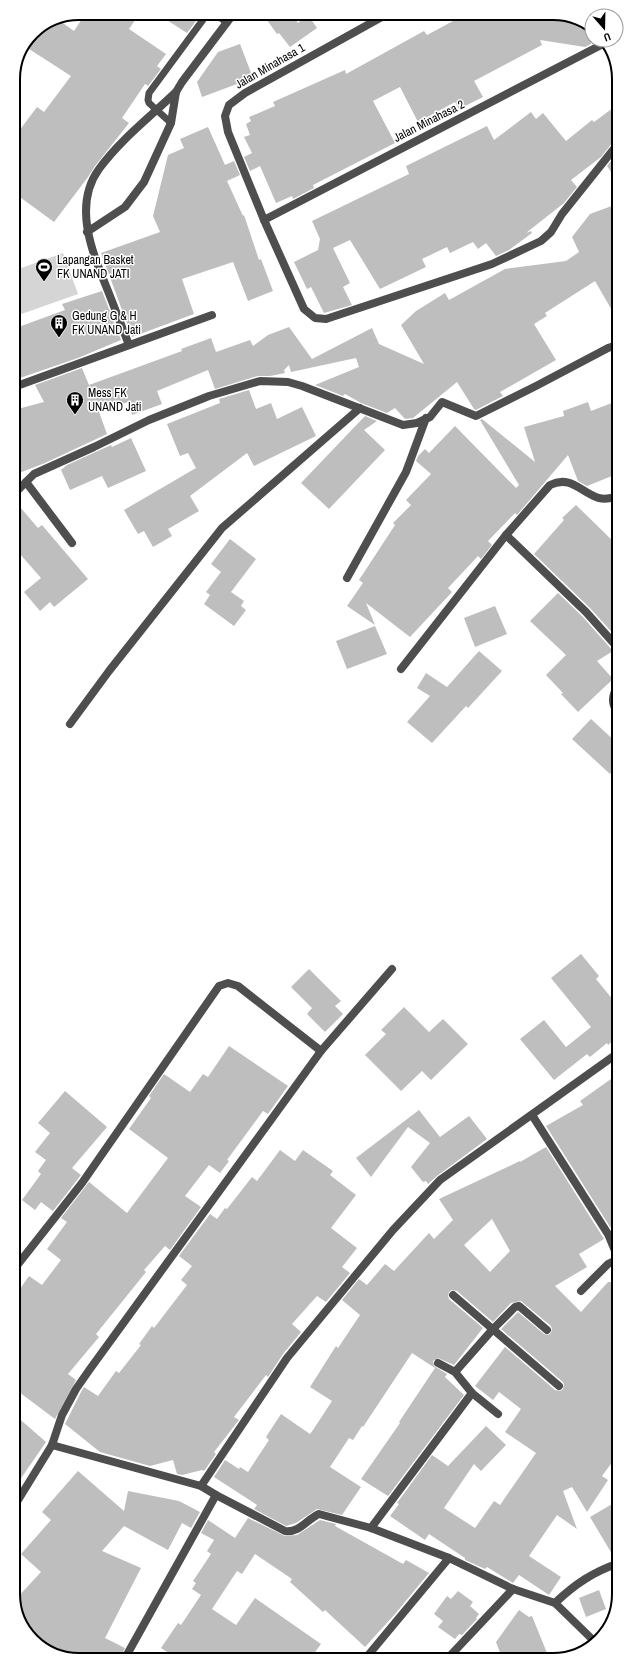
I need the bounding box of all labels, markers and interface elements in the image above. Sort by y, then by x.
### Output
north arrow [584,8,624,48]
text: U [602,30,613,45]
street label: Jalan Minahasa 1 [232,39,308,92]
street label: Jalan Minahasa 2 [391,96,467,146]
place label: Lapangan Basket FK UNAND JATI [57,252,134,282]
sports icon: Lapangan Basket FK UNAND JATI [34,257,54,282]
place label: Gedung G & H FK UNAND Jati [72,308,141,338]
building icon: Gedung G & H FK UNAND Jati [49,313,69,338]
place label: Mess FK UNAND Jati [88,385,142,415]
building icon: Mess FK UNAND Jati [65,390,85,415]

